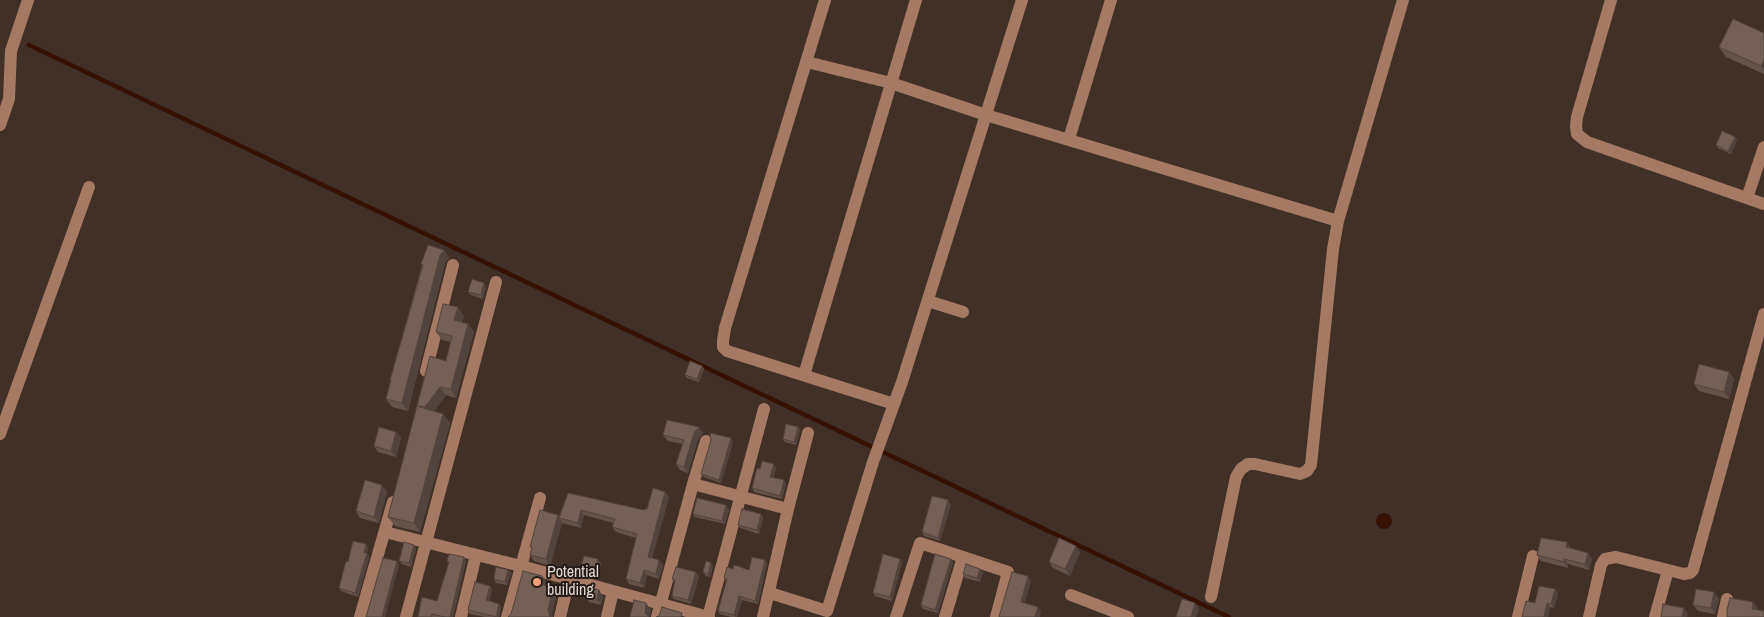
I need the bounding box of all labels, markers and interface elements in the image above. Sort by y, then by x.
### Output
place label: Potential building [547,563,599,601]
marker: Potential building [531,576,543,588]

